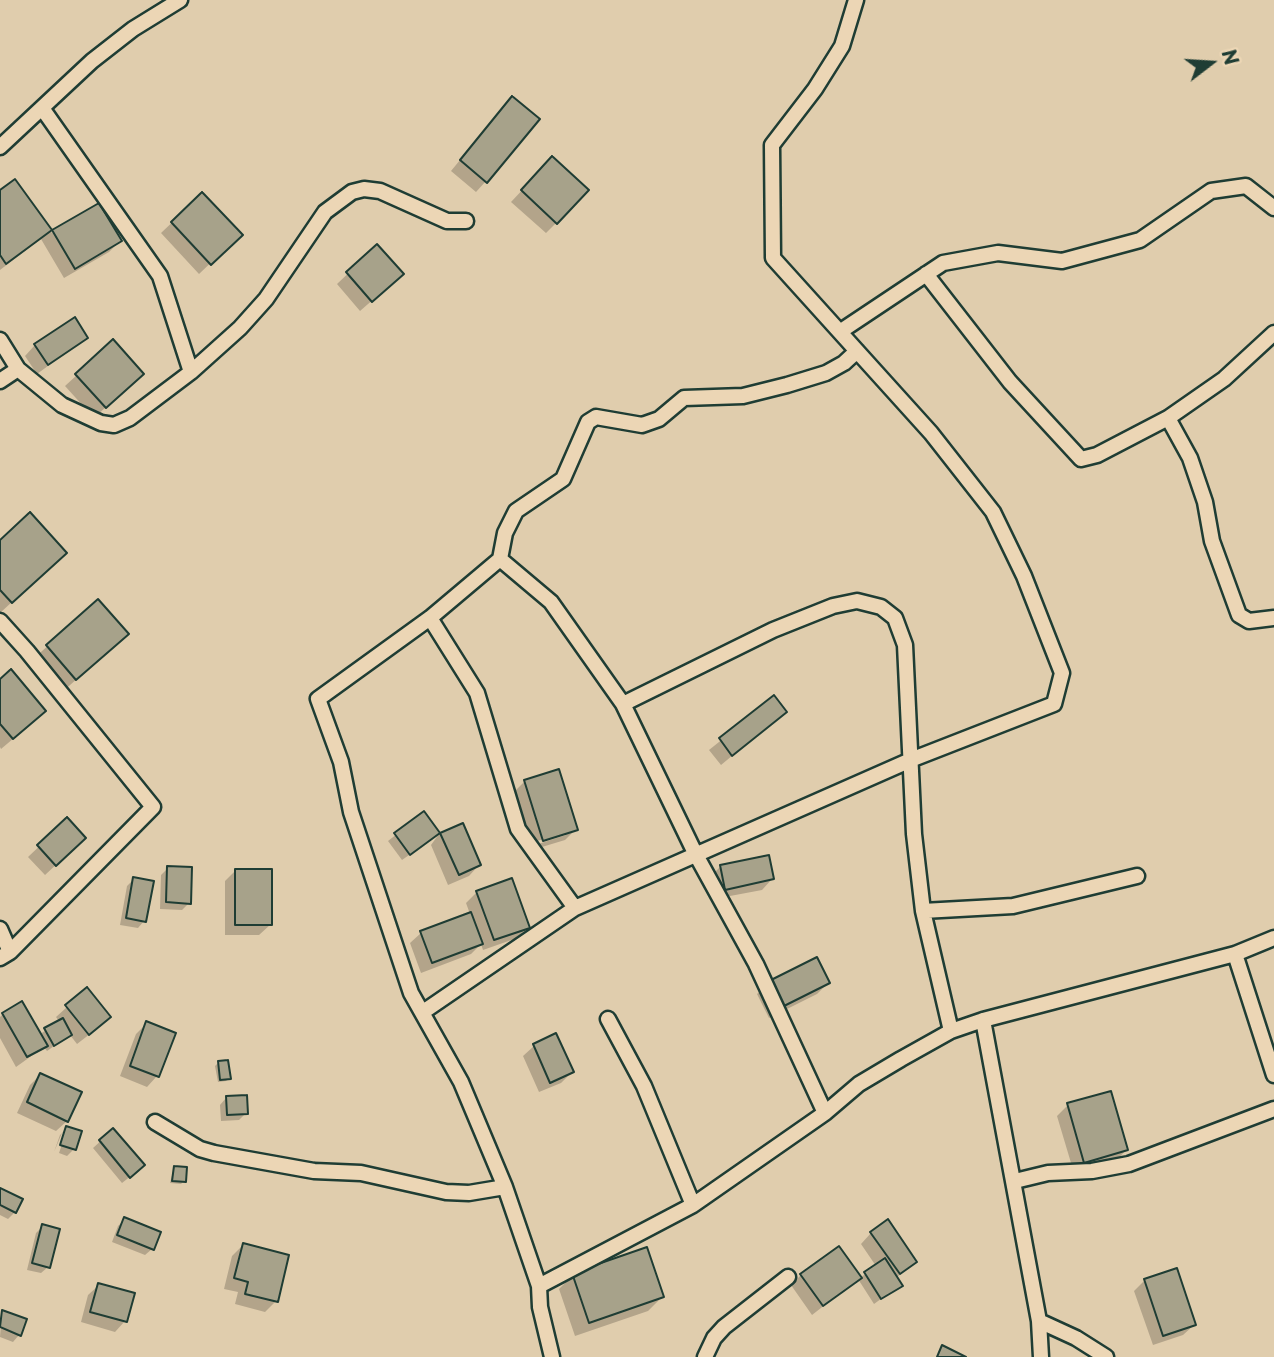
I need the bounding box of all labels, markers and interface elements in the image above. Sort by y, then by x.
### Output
north arrow [1176,28,1246,98]
text: N [1215,46,1247,68]

